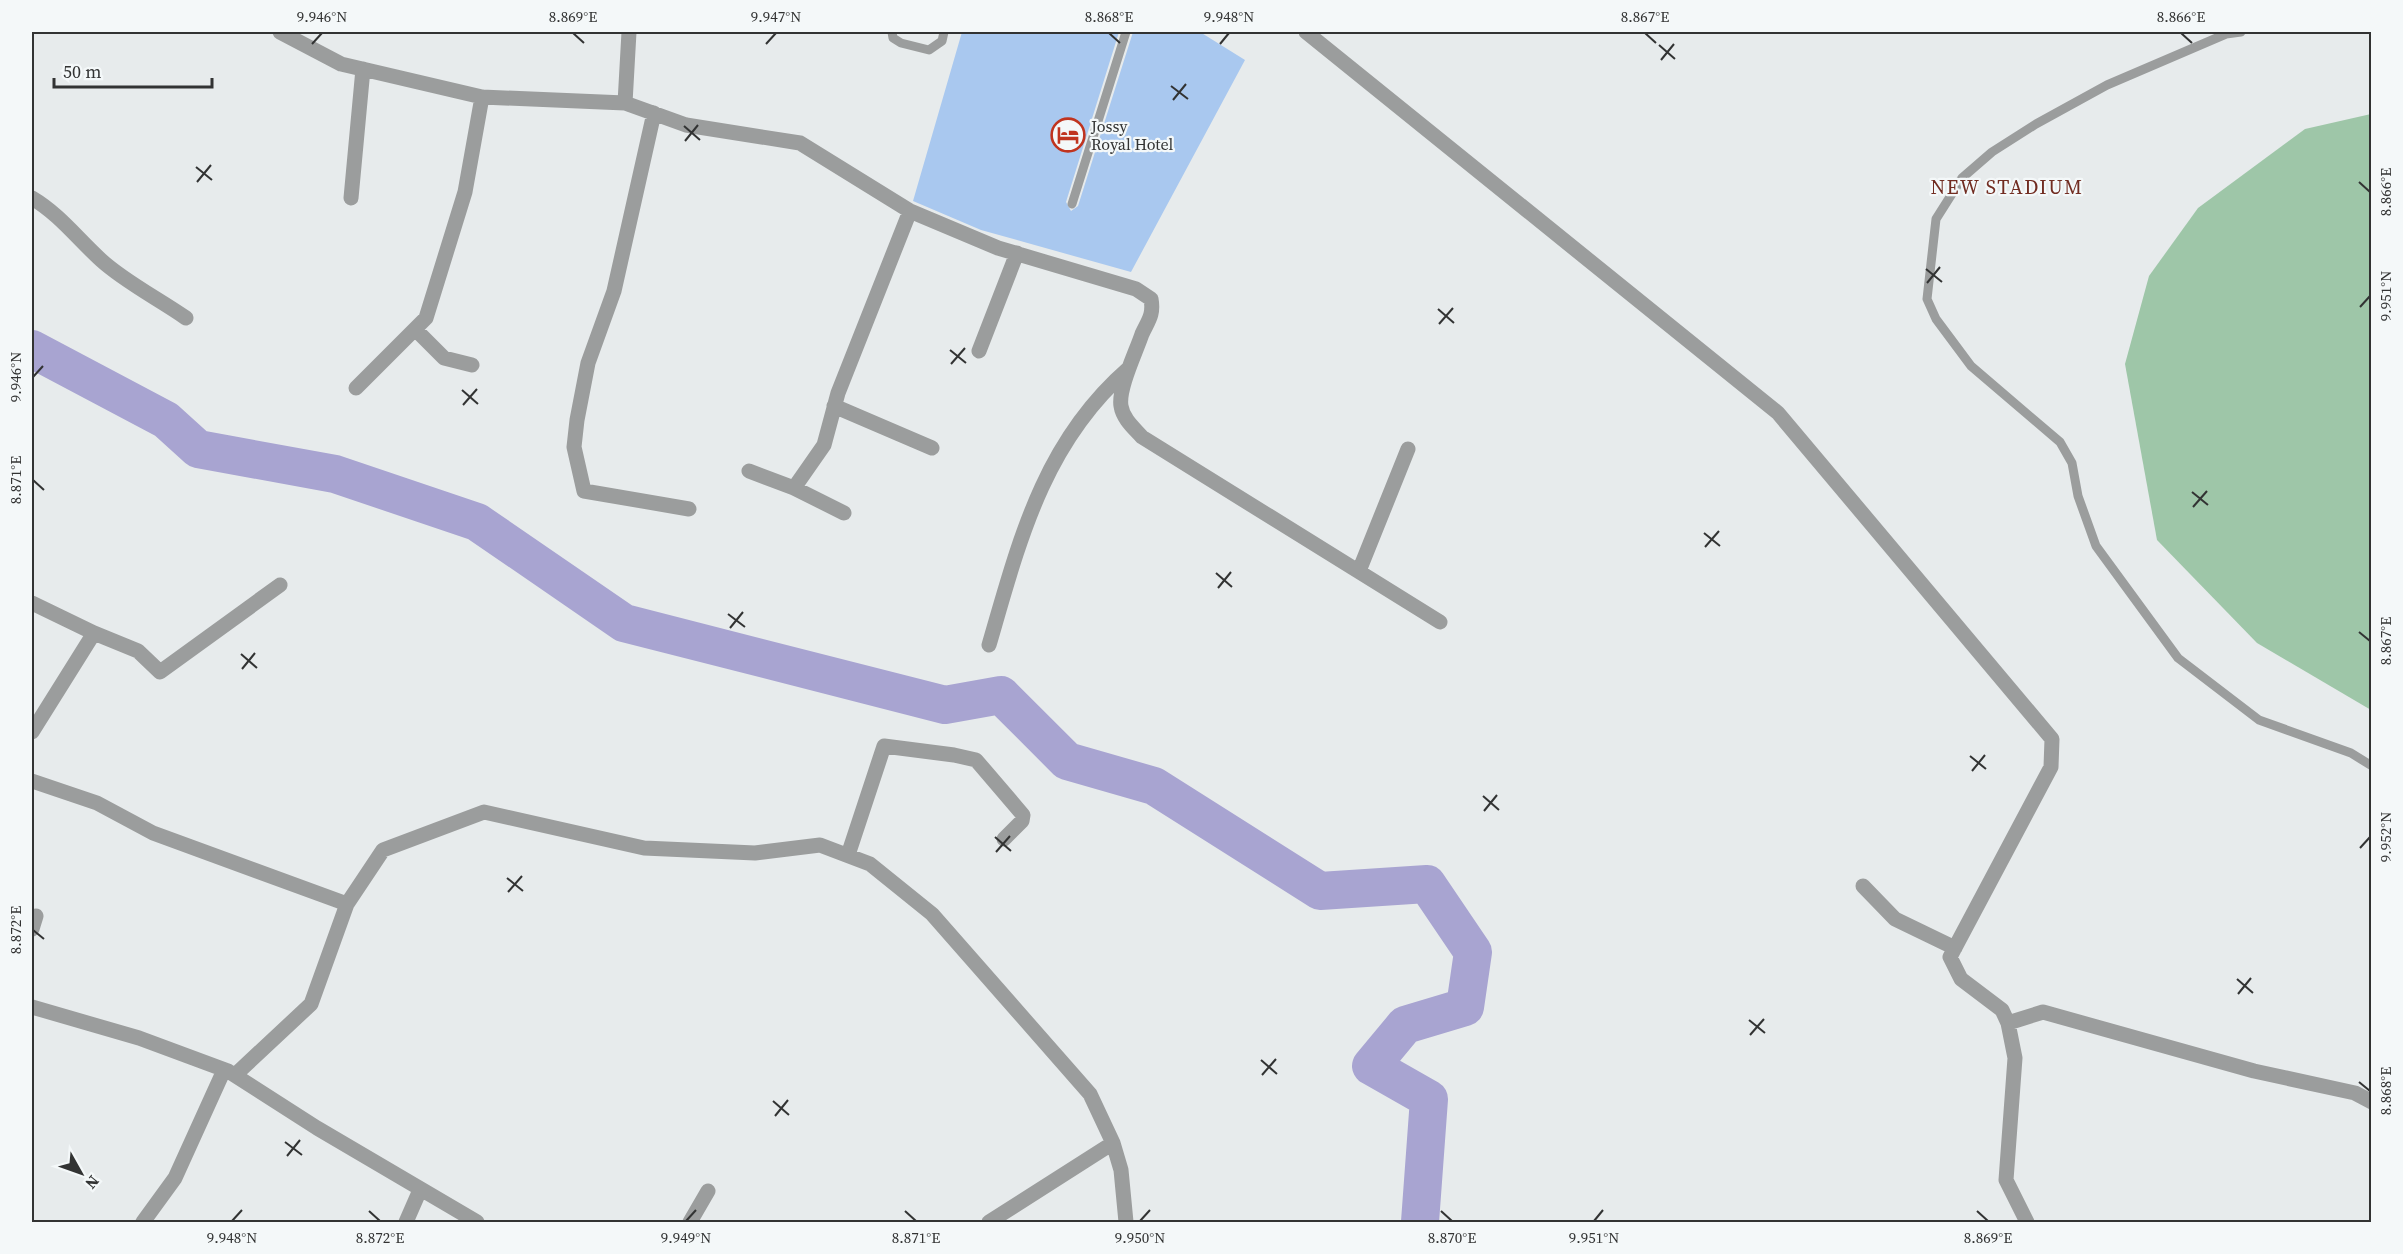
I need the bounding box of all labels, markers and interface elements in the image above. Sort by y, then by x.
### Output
text: 9.946°N [297,6,347,27]
text: 8.869°E [549,6,597,27]
text: 9.947°N [751,6,801,27]
text: 8.868°E [1085,6,1133,27]
text: 9.948°N [1204,6,1254,27]
text: 8.867°E [1621,6,1669,27]
text: 8.866°E [2157,6,2205,27]
scale bar [54,51,212,89]
text: 50 m [63,59,101,84]
place label: Jossy Royal Hotel [1090,115,1174,155]
hotel icon: Jossy Royal Hotel [1050,117,1086,153]
text: 8.866°E [2375,168,2396,216]
district label: NEW STADIUM [1930,173,2084,201]
text: 9.951°N [2375,271,2396,321]
text: 9.946°N [5,352,26,402]
text: 8.871°E [5,456,26,504]
text: 8.867°E [2375,617,2396,665]
text: 9.952°N [2375,812,2396,862]
text: 8.872°E [5,906,26,954]
text: 8.868°E [2375,1067,2396,1115]
north arrow [51,1143,111,1203]
text: N [80,1171,105,1194]
text: 9.948°N [207,1227,257,1248]
text: 8.872°E [356,1227,404,1248]
text: 9.949°N [661,1227,711,1248]
text: 8.871°E [892,1227,940,1248]
text: 9.950°N [1115,1227,1165,1248]
text: 8.870°E [1428,1227,1476,1248]
text: 9.951°N [1569,1227,1619,1248]
text: 8.869°E [1964,1227,2012,1248]

